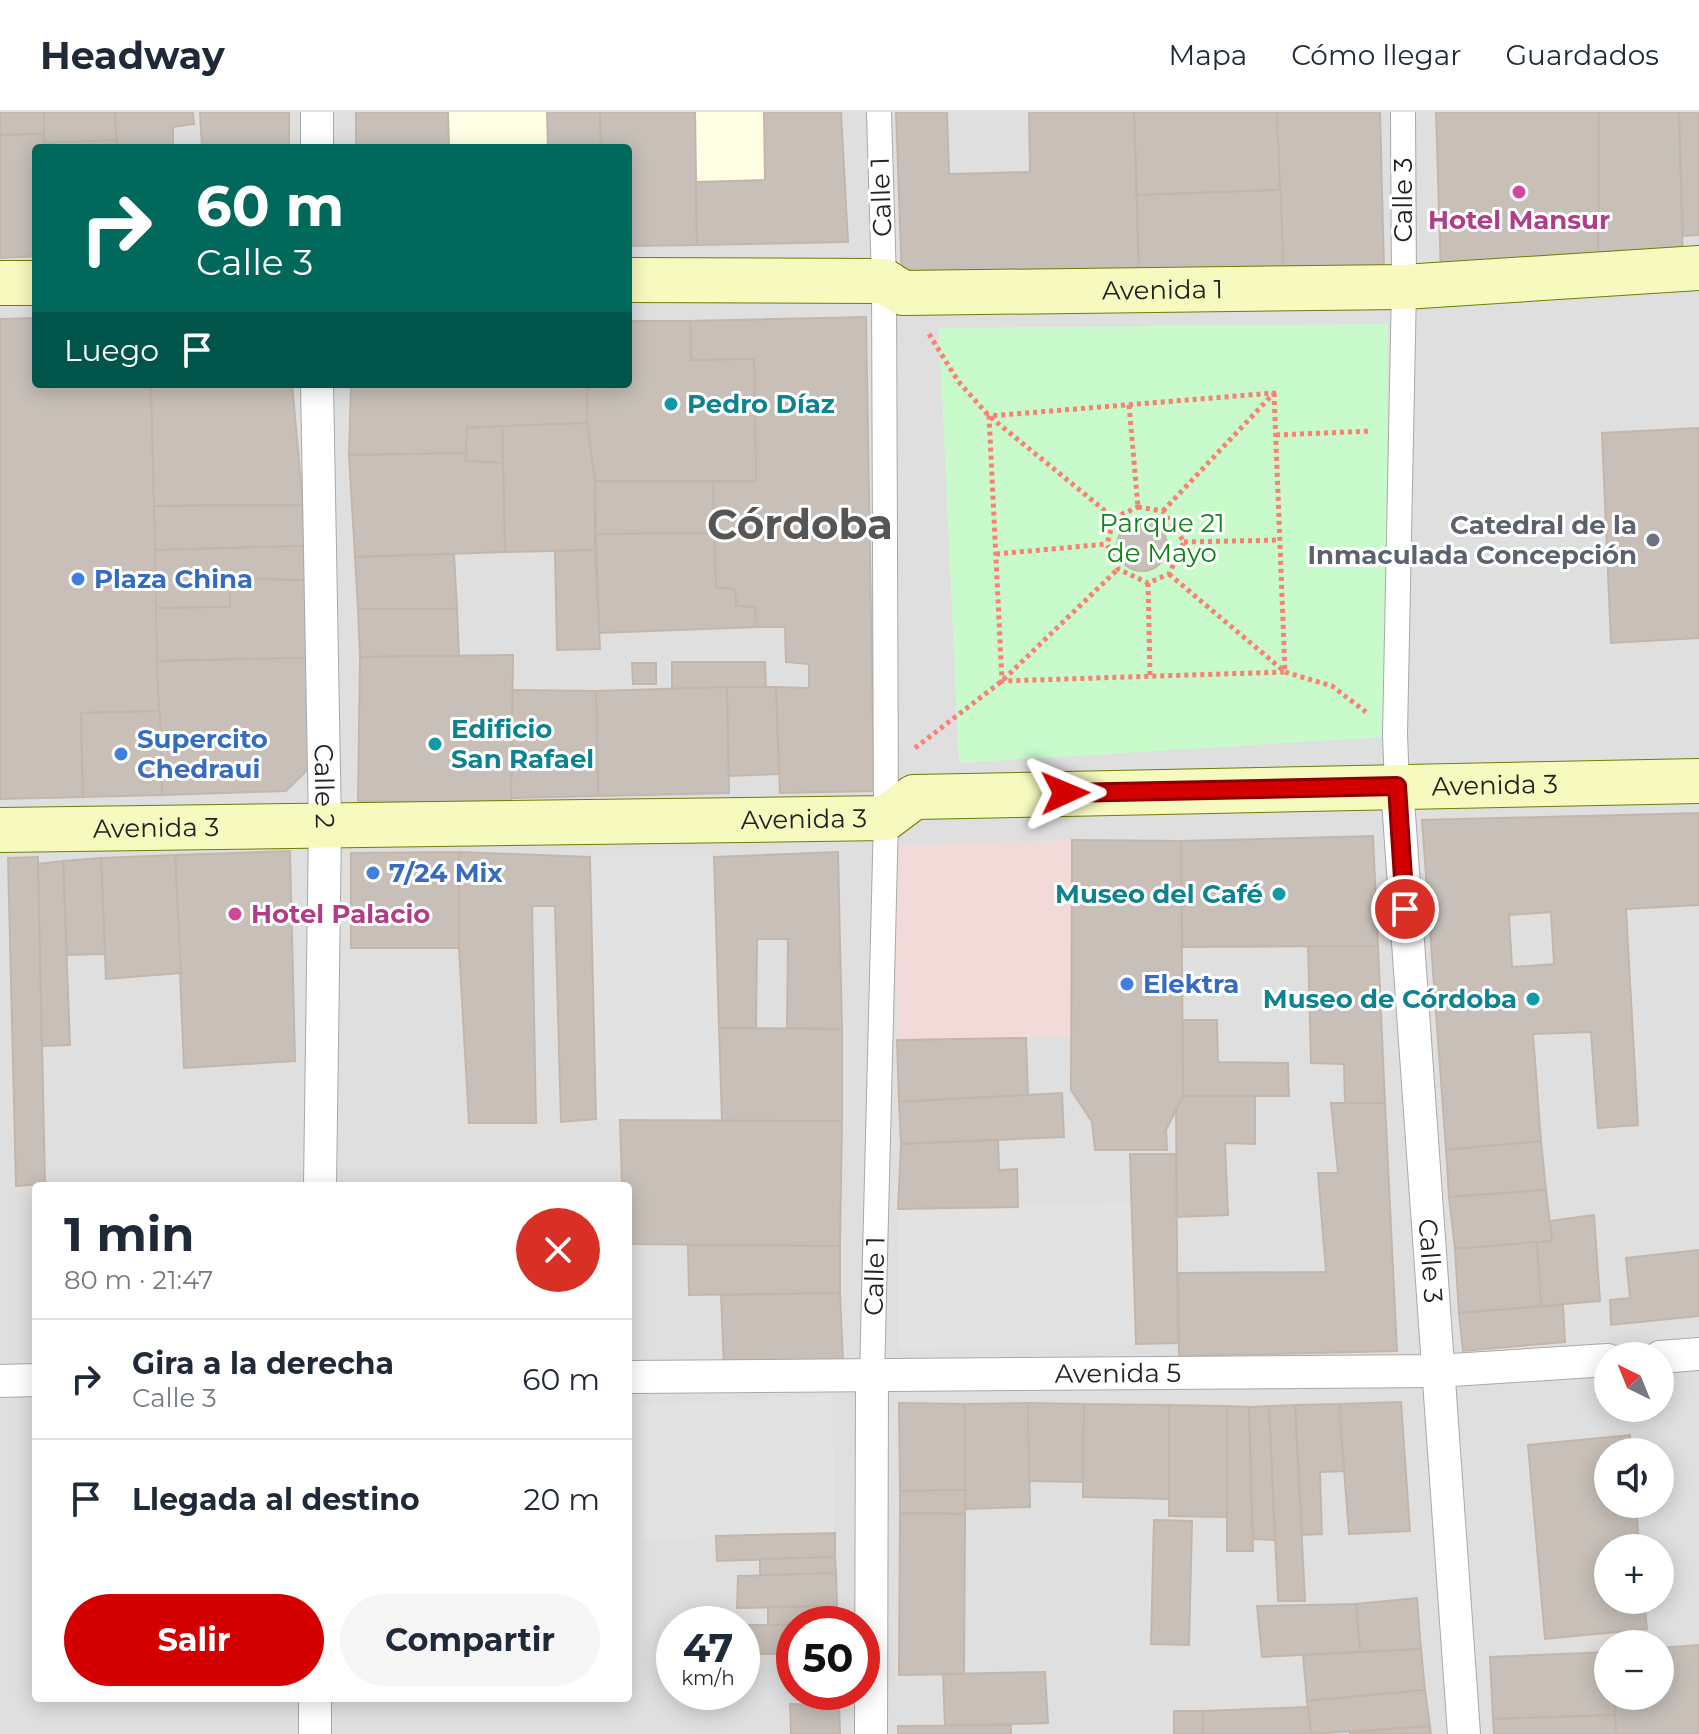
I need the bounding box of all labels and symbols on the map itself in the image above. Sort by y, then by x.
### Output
street label: Calle 1 [864,157,898,237]
street label: Calle 3 [1387,158,1419,242]
marker: Hotel Mansur [1510,183,1528,201]
place label: Hotel Mansur [1428,204,1610,236]
street label: Avenida 1 [1102,273,1223,307]
place label: Pedro Díaz [687,388,835,420]
marker: Pedro Díaz [662,395,680,413]
district label: Córdoba [707,498,893,550]
park label: Parque 21 de Mayo [1099,507,1225,569]
place label: Catedral de la Inmaculada Concepción [1307,509,1637,571]
marker: Catedral de la Inmaculada Concepción [1644,531,1662,549]
place label: Plaza China [94,563,253,595]
marker: Plaza China [69,570,87,588]
place label: Edificio San Rafael [451,713,594,775]
place label: Supercito Chedraui [137,723,268,785]
marker: Edificio San Rafael [426,735,444,753]
street label: Calle 2 [308,743,341,829]
marker: Supercito Chedraui [112,745,130,763]
position arrow [1023,751,1107,835]
street label: Avenida 3 [1431,768,1558,802]
street label: Avenida 3 [740,802,867,836]
street label: Avenida 3 [93,811,219,845]
place label: 7/24 Mix [389,857,503,889]
marker: 7/24 Mix [364,864,382,882]
pin [1371,875,1439,943]
place label: Museo del Café [1055,878,1263,910]
marker: Museo del Café [1270,885,1288,903]
place label: Hotel Palacio [251,898,430,930]
marker: Hotel Palacio [226,905,244,923]
place label: Elektra [1143,968,1239,1000]
marker: Elektra [1118,975,1136,993]
place label: Museo de Córdoba [1263,983,1517,1015]
marker: Museo de Córdoba [1524,990,1542,1008]
street label: Calle 3 [1412,1217,1450,1304]
street label: Calle 1 [858,1236,892,1316]
north arrow [1594,1342,1674,1422]
street label: Avenida 5 [1055,1357,1181,1390]
speed limit sign: 50 [776,1606,880,1710]

